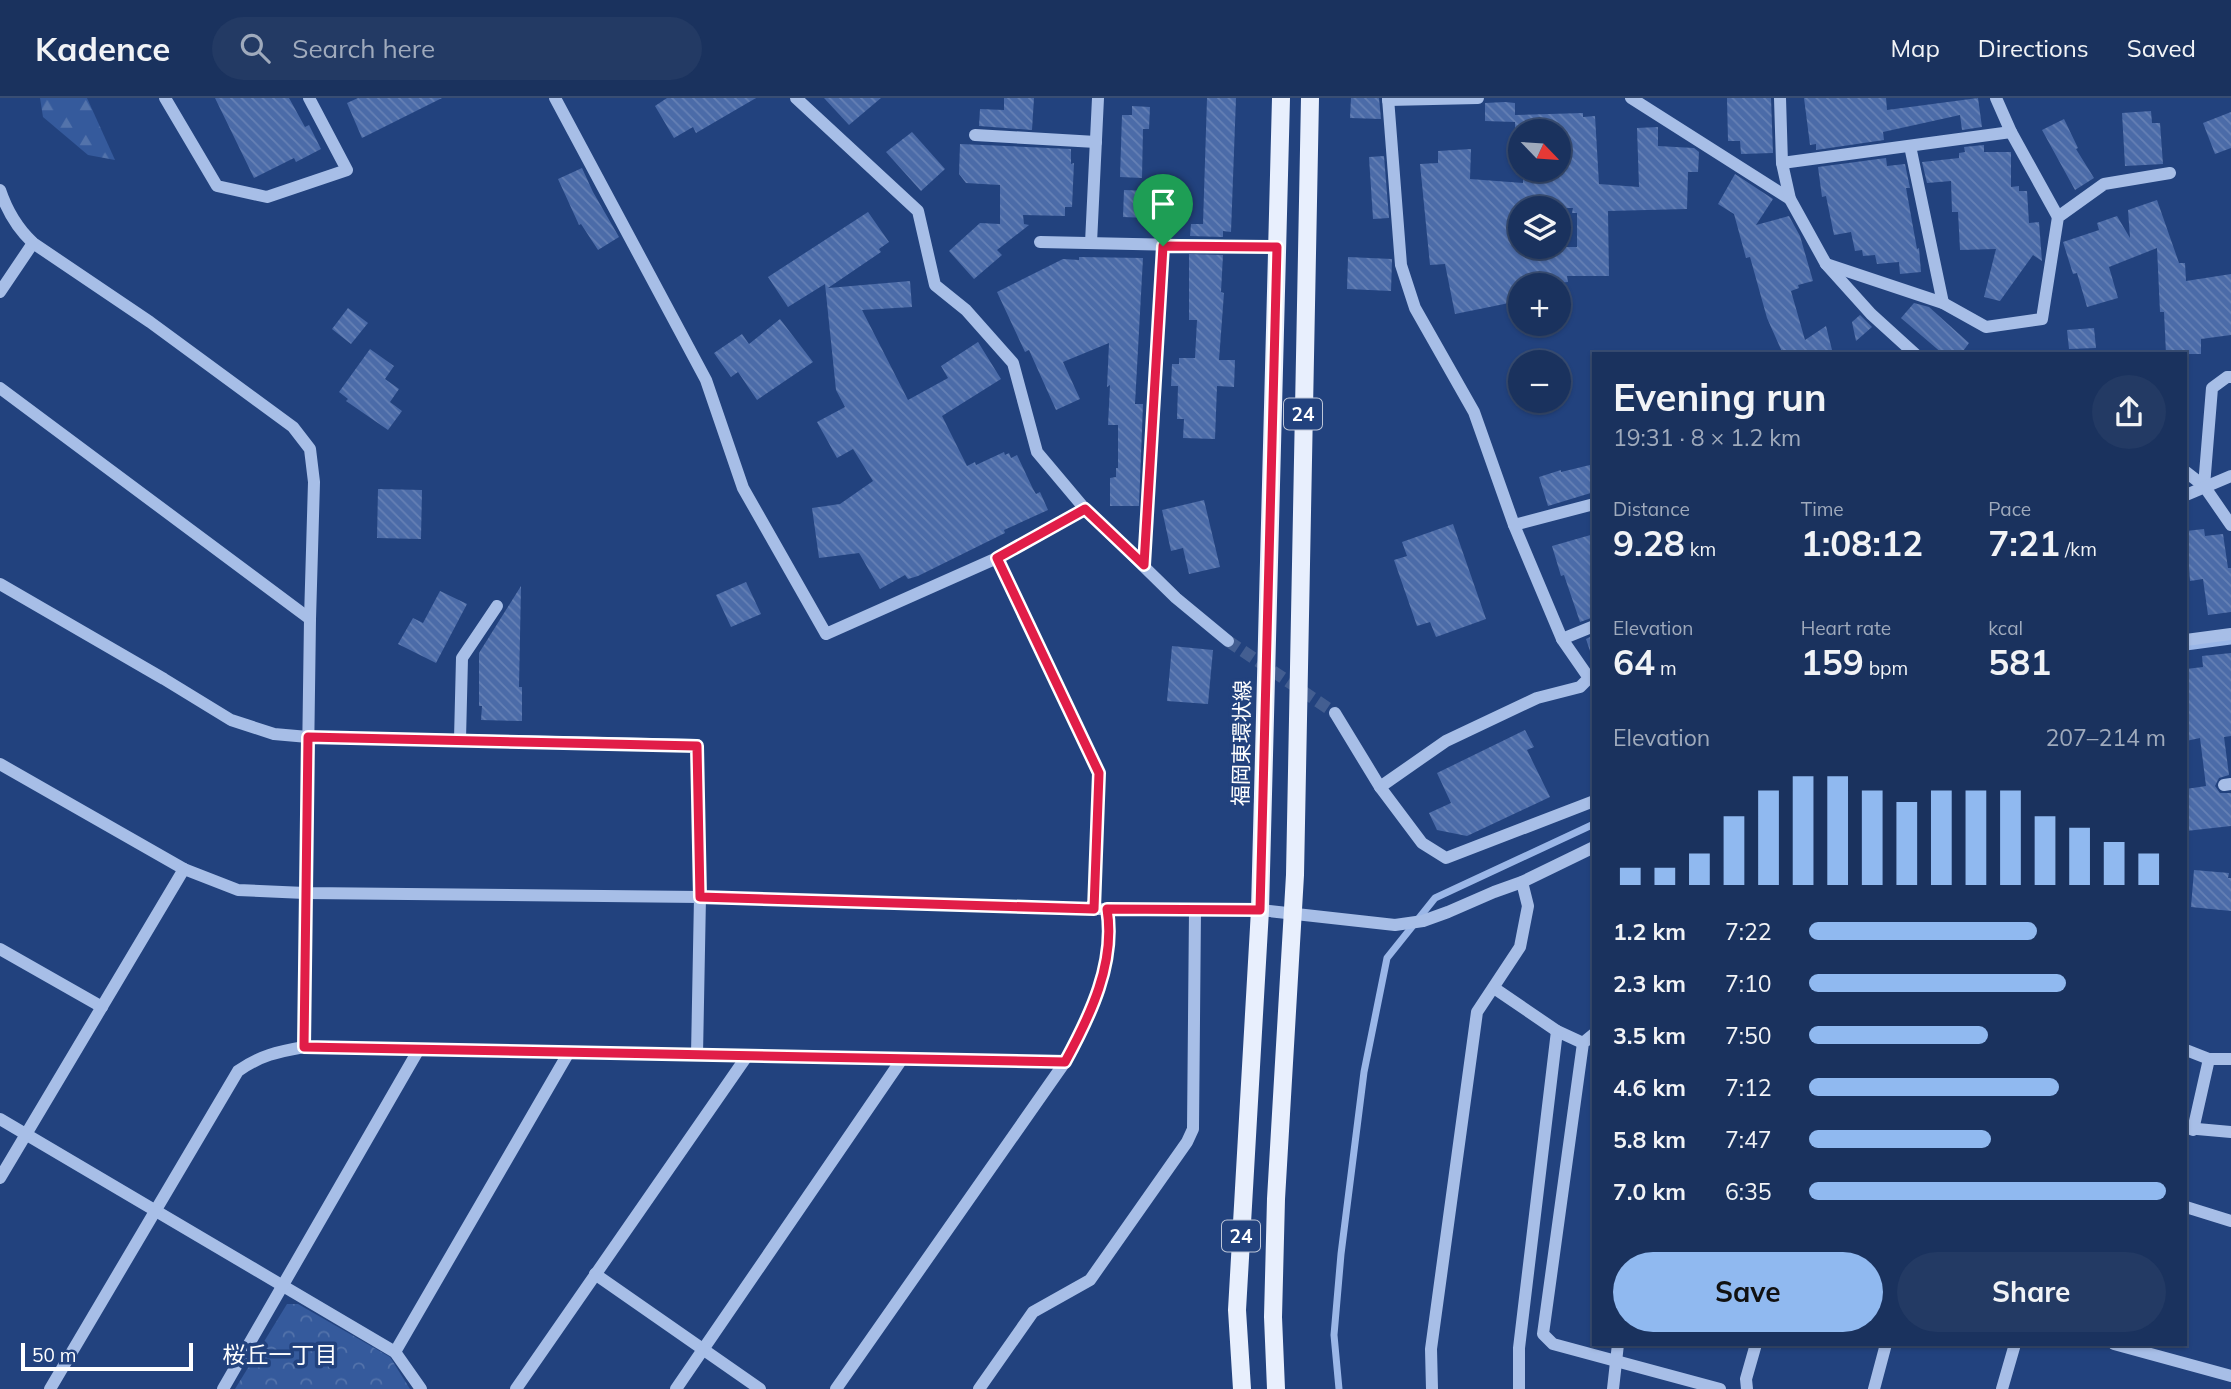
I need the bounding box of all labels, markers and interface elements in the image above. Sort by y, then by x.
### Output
search box [212,17,702,80]
text: Kadence [35,28,170,69]
icon: search [236,29,274,67]
text: Search here [292,32,435,65]
text: Map [1890,33,1940,63]
text: Directions [1978,33,2089,63]
text: Saved [2127,33,2196,63]
north arrow [1508,119,1572,182]
map controls [1508,119,1571,413]
pin [1133,174,1193,246]
icon: arrive [1144,185,1182,223]
button: layers [1508,196,1571,259]
button: + [1508,273,1571,336]
button: − [1508,350,1571,413]
text: Evening run [1613,373,1827,421]
button: share [2092,375,2166,449]
road number: 24 [1284,398,1322,430]
text: 19:31 · 8 × 1.2 km [1613,423,1801,452]
text: Distance [1613,497,1690,521]
text: Time [1801,497,1844,521]
text: Pace [1988,497,2031,521]
text: 9.28 [1613,521,1685,565]
text: 1:08:12 [1801,521,1923,565]
text: 7:21 [1988,521,2060,565]
text: km [1685,537,1716,561]
text: /km [2060,537,2097,561]
text: Elevation [1613,616,1693,640]
text: Heart rate [1801,616,1891,640]
text: kcal [1988,616,2023,640]
text: 64 [1613,640,1655,684]
text: 159 [1801,640,1864,684]
text: 581 [1988,640,2051,684]
text: m [1655,656,1677,680]
text: bpm [1864,656,1908,680]
street label: 福岡東環状線 [1227,680,1255,806]
text: Elevation [1613,723,1710,752]
text: 207–214 m [2045,723,2166,752]
text: 1.2 km [1613,917,1686,946]
text: 7:22 [1725,917,1772,946]
text: 2.3 km [1613,969,1686,998]
text: 7:10 [1725,969,1772,998]
text: 3.5 km [1613,1021,1686,1050]
text: 7:50 [1725,1021,1772,1050]
text: 4.6 km [1613,1073,1686,1102]
text: 7:12 [1725,1073,1772,1102]
text: 5.8 km [1613,1125,1686,1154]
text: 7:47 [1725,1125,1772,1154]
text: 7.0 km [1613,1177,1686,1206]
text: 6:35 [1725,1177,1772,1206]
road number: 24 [1222,1220,1260,1252]
button: Save [1613,1252,1883,1332]
button: Share [1897,1252,2166,1332]
scale bar [21,1340,192,1372]
district label: 桜丘一丁目 [223,1340,338,1369]
text: 50 m [32,1343,76,1367]

